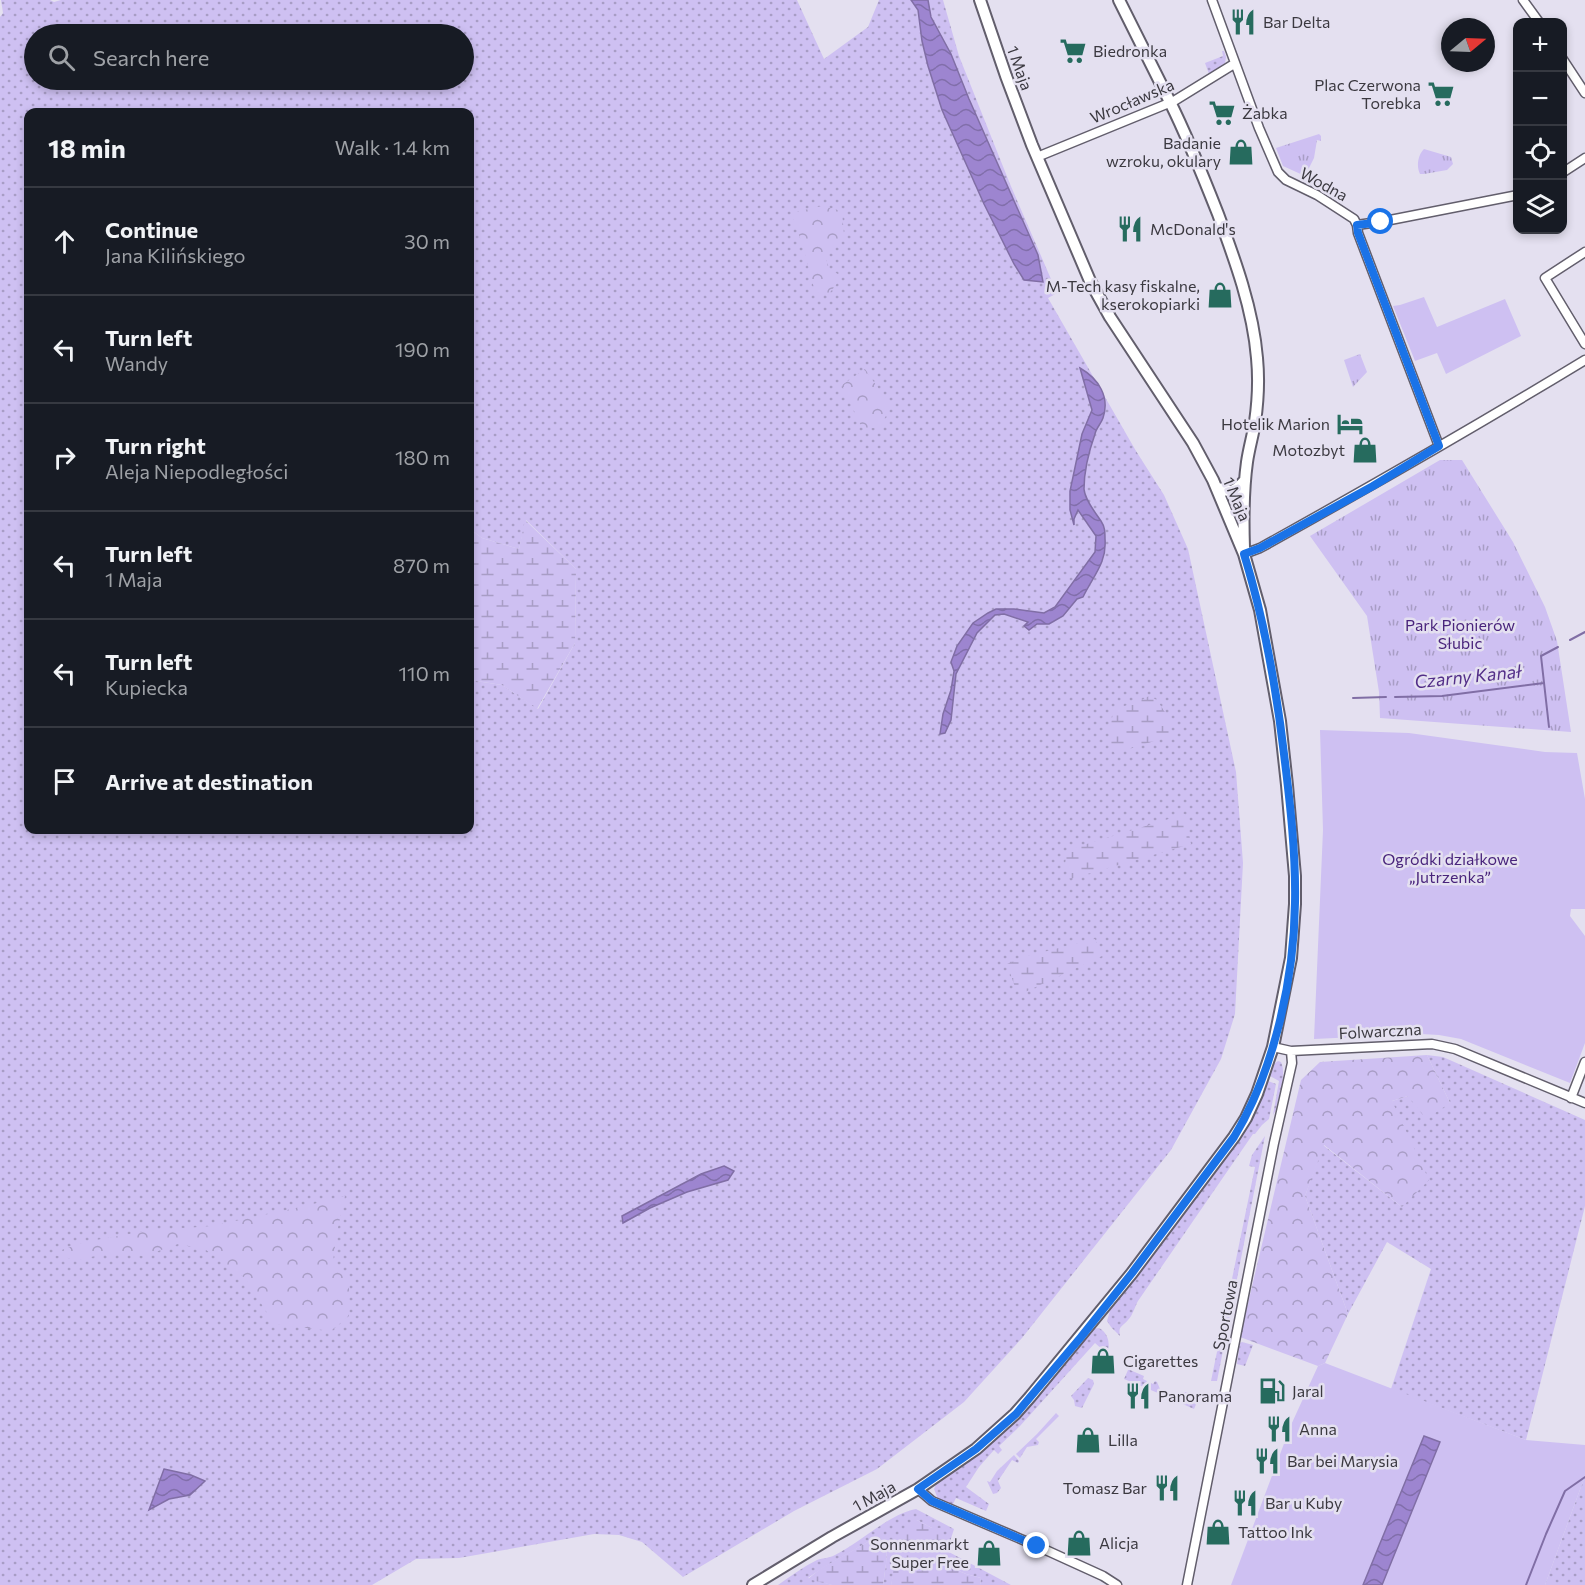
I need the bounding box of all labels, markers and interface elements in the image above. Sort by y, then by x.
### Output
restaurant icon: Bar Delta [1228,7,1258,37]
place label: Bar Delta [1263,12,1330,31]
north arrow [1441,18,1495,72]
map controls [1513,18,1567,234]
button: + [1513,18,1567,72]
search box [24,24,474,90]
supermarket icon: Biedronka [1058,36,1088,66]
icon: search [45,41,78,74]
place label: Biedronka [1093,41,1167,60]
street label: 1 Maja [1004,43,1037,93]
text: Search here [93,44,209,71]
button: − [1513,72,1567,126]
street label: Wrocławska [1087,74,1177,127]
place label: Plac Czerwona Torebka [1314,75,1421,112]
supermarket icon: Plac Czerwona Torebka [1426,79,1456,109]
supermarket icon: Żabka [1207,98,1237,128]
place label: Żabka [1242,103,1288,122]
button: locate [1513,126,1567,180]
text: 18 min [48,132,126,163]
place label: Badanie wzroku, okulary [1106,133,1221,170]
text: Walk · 1.4 km [335,135,450,159]
shop icon: Badanie wzroku, okulary [1226,137,1256,167]
street label: Wodna [1297,163,1351,204]
button: layers [1513,180,1567,234]
route start [1367,208,1393,234]
restaurant icon: McDonald's [1115,214,1145,244]
text: Continue [105,216,198,243]
place label: McDonald's [1150,219,1236,238]
icon: ahead [48,225,81,258]
text: 30 m [404,229,450,253]
text: Jana Kilińskiego [105,243,246,267]
place label: M-Tech kasy fiskalne, kserokopiarki [1046,276,1200,313]
shop icon: M-Tech kasy fiskalne, kserokopiarki [1205,280,1235,310]
text: Turn left [105,324,192,351]
icon: left [48,333,81,366]
text: 190 m [395,337,450,361]
text: Wandy [105,351,168,375]
hotel icon: Hotelik Marion [1335,409,1365,439]
place label: Hotelik Marion [1221,414,1330,433]
text: Turn right [105,432,206,459]
shop icon: Motozbyt [1350,435,1380,465]
place label: Motozbyt [1272,440,1345,459]
icon: right [48,441,81,474]
text: 180 m [395,445,450,469]
text: Aleja Niepodległości [105,459,288,483]
street label: 1 Maja [1220,474,1255,524]
text: Turn left [105,540,192,567]
icon: left [48,549,81,582]
text: 870 m [393,553,450,577]
text: 1 Maja [105,567,162,591]
park label: Park Pionierów Słubic [1405,615,1515,652]
text: Turn left [105,648,192,675]
icon: left [48,657,81,690]
water label: Czarny Kanał [1413,659,1524,693]
text: 110 m [399,661,450,685]
text: Kupiecka [105,675,188,699]
icon: arrive [48,765,81,798]
text: Arrive at destination [105,768,313,795]
park label: Ogródki działkowe „Jutrzenka” [1382,849,1518,886]
street label: Folwarczna [1338,1019,1422,1042]
street label: Sportowa [1208,1278,1241,1352]
shop icon: Cigarettes [1088,1346,1118,1376]
place label: Cigarettes [1123,1351,1198,1370]
fuel station icon: Jaral [1257,1376,1287,1406]
restaurant icon: Panorama [1123,1381,1153,1411]
place label: Jaral [1292,1381,1324,1400]
place label: Panorama [1158,1386,1232,1405]
restaurant icon: Anna [1264,1414,1294,1444]
place label: Anna [1299,1419,1337,1438]
shop icon: Lilla [1073,1425,1103,1455]
place label: Lilla [1108,1430,1138,1449]
restaurant icon: Bar bei Marysia [1252,1446,1282,1476]
place label: Bar bei Marysia [1287,1451,1398,1470]
restaurant icon: Tomasz Bar [1152,1473,1182,1503]
street label: 1 Maja [849,1476,898,1515]
place label: Tomasz Bar [1063,1478,1148,1497]
restaurant icon: Bar u Kuby [1230,1488,1260,1518]
place label: Bar u Kuby [1265,1493,1342,1512]
shop icon: Tattoo Ink [1203,1517,1233,1547]
place label: Tattoo Ink [1238,1522,1313,1541]
shop icon: Alicja [1064,1528,1094,1558]
route end [1023,1532,1049,1558]
place label: Alicja [1099,1533,1139,1552]
place label: Sonnenmarkt Super Free [870,1534,969,1571]
shop icon: Sonnenmarkt Super Free [974,1538,1004,1568]

